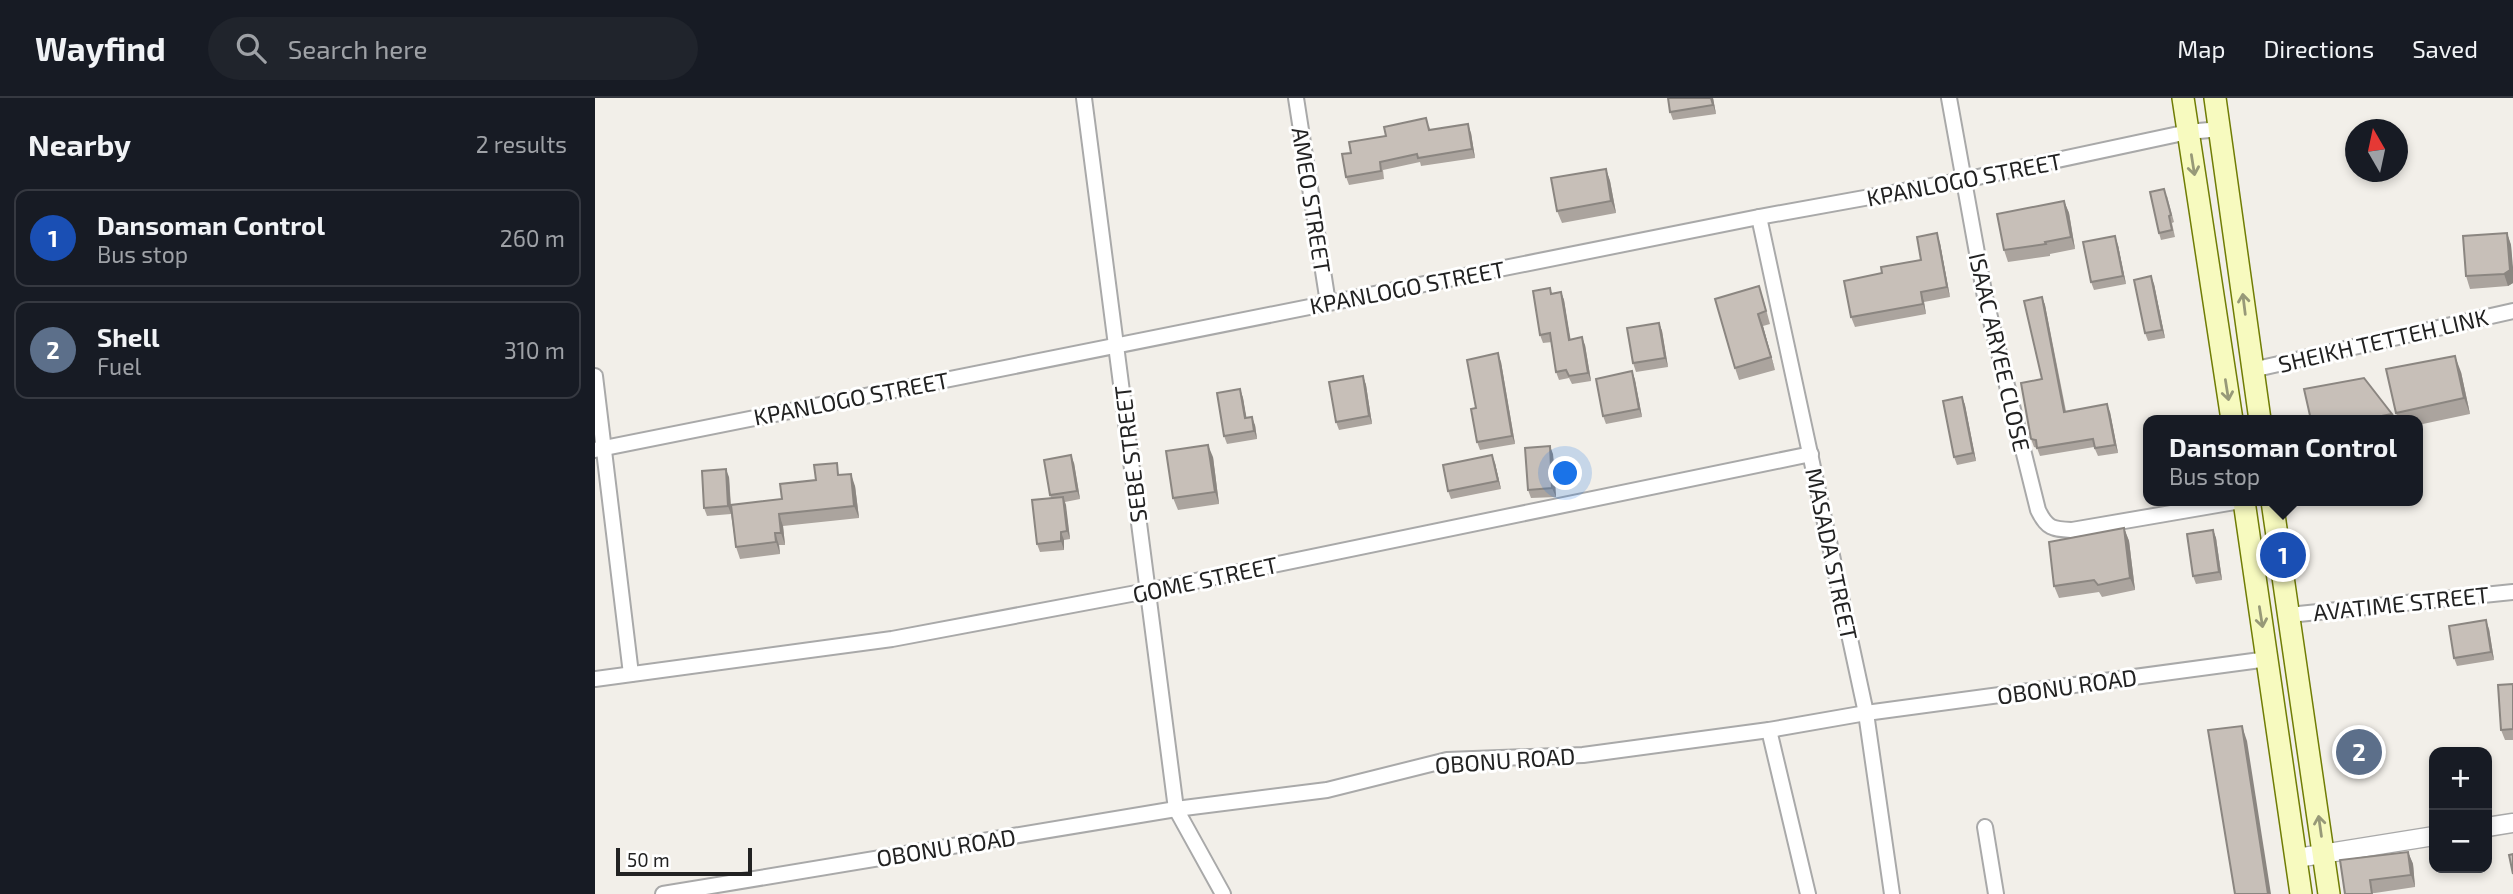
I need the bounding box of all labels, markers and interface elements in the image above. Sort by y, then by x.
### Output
search box [208,17,698,80]
text: Wayfind [35,28,166,68]
icon: search [232,29,270,67]
text: Search here [288,33,427,64]
text: Map [2177,34,2225,63]
text: Directions [2263,34,2374,63]
text: Saved [2412,34,2478,63]
north arrow [2345,119,2408,182]
street label: AMEO STREET [1287,125,1337,275]
text: Nearby [28,126,131,162]
text: 2 results [476,130,567,158]
street label: KPANLOGO STREET [1864,146,2064,212]
one-way arrow [2187,154,2200,176]
text: Dansoman Control [97,209,325,240]
text: 1 [48,224,58,252]
text: 260 m [500,224,565,252]
text: Bus stop [97,240,188,268]
street label: ISAAC ARYEE CLOSE [1964,250,2036,454]
street label: KPANLOGO STREET [1307,254,1507,320]
one-way arrow [2237,293,2250,316]
street label: SHEIKH TETTEH LINK [2275,302,2491,378]
text: Shell [97,321,160,352]
text: 2 [46,336,60,364]
text: 310 m [504,336,565,364]
text: Fuel [97,352,141,380]
street label: KPANLOGO STREET [751,365,951,431]
one-way arrow [2221,378,2234,401]
street label: SEBE STREET [1108,384,1152,524]
popup [2143,415,2423,506]
text: Dansoman Control [2169,431,2397,462]
your location [1548,456,1582,490]
text: Bus stop [2169,462,2260,490]
street label: MASADA STREET [1800,465,1864,643]
pin: 1 [2260,529,2306,581]
street label: GOME STREET [1130,550,1280,608]
street label: AVATIME STREET [2312,580,2490,626]
one-way arrow [2255,605,2268,628]
street label: OBONU ROAD [1995,662,2139,710]
pin: 2 [2336,726,2382,778]
street label: OBONU ROAD [1434,741,1576,779]
map controls [2429,747,2492,873]
button: + [2429,747,2492,810]
button: − [2429,810,2492,873]
one-way arrow [2313,816,2326,838]
street label: OBONU ROAD [874,822,1018,872]
scale bar [616,845,753,877]
text: 50 m [627,848,670,871]

